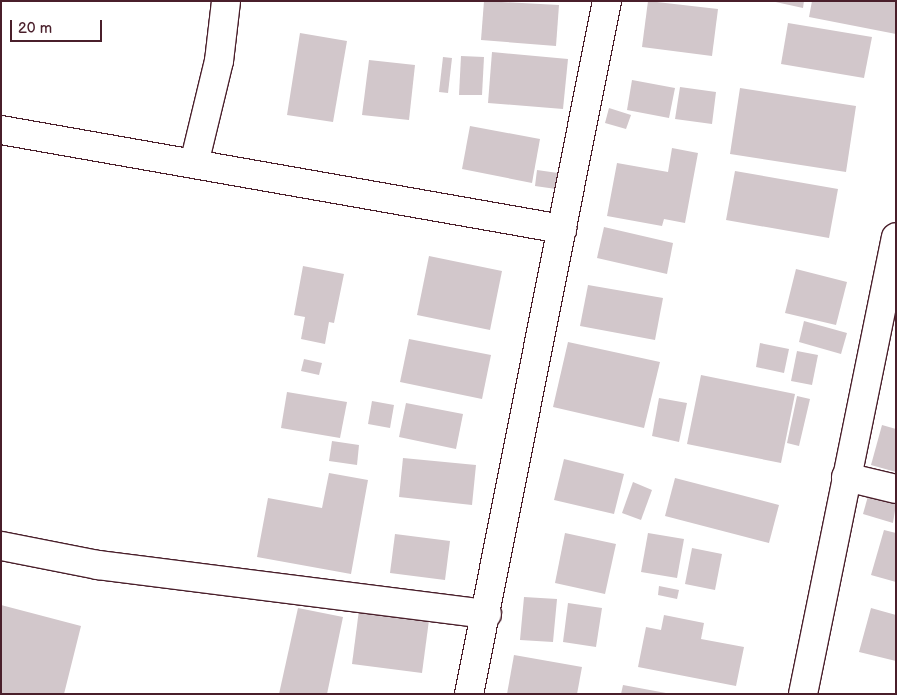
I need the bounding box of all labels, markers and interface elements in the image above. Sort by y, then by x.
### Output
scale bar [12,10,105,42]
text: 20 m [18,19,52,38]

